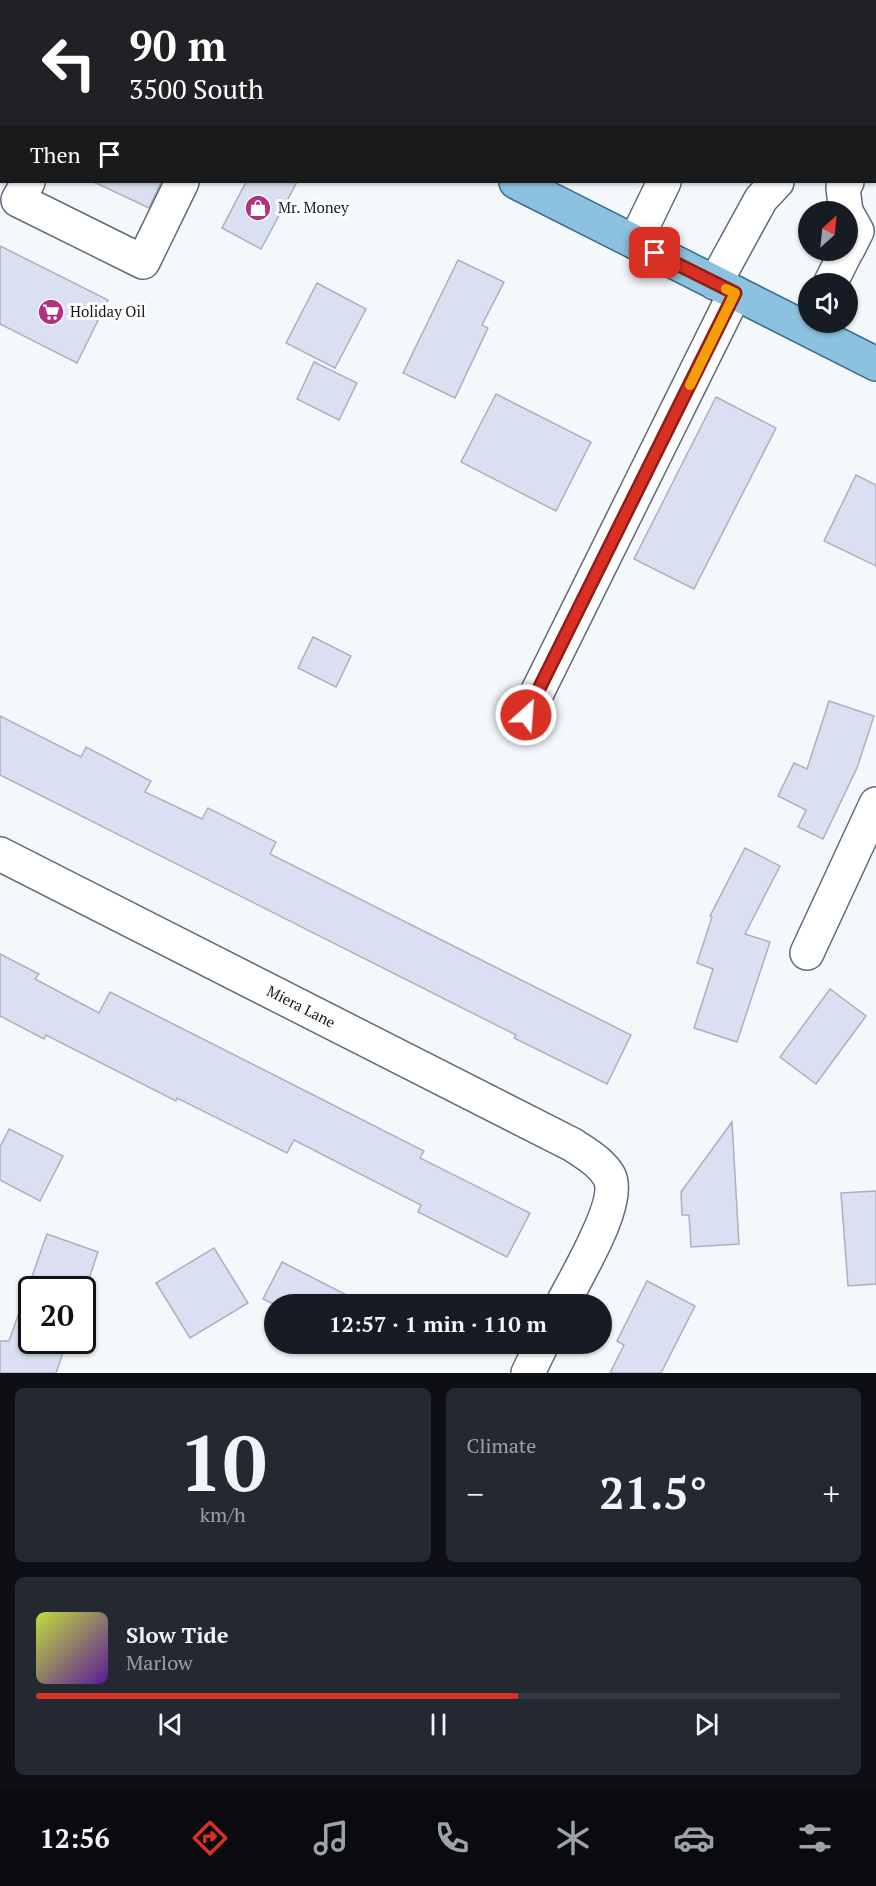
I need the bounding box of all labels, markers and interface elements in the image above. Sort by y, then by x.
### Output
text: 90 m [129,17,227,73]
icon: left [30,24,108,102]
text: 3500 South [129,71,264,107]
icon: arrive [93,138,126,171]
text: Then [30,140,81,169]
shop icon: Mr. Money [243,193,273,223]
place label: Mr. Money [278,197,349,217]
north arrow [798,201,858,261]
map controls [798,201,858,333]
pin [629,227,680,278]
icon: arrive [638,236,671,269]
button: sound [798,273,858,333]
supermarket icon: Holiday Oil [36,297,66,327]
place label: Holiday Oil [70,301,146,321]
position arrow [494,683,558,747]
street label: Miera Lane [264,980,339,1032]
speed limit sign: 20 [18,1276,96,1354]
text: 12:57 · 1 min · 110 m [329,1309,547,1338]
text: 10 [179,1410,267,1513]
text: Climate [467,1432,536,1459]
text: 21.5° [599,1462,707,1522]
text: − [467,1472,484,1515]
text: + [822,1472,840,1515]
text: km/h [200,1501,246,1528]
text: Slow Tide [126,1620,229,1649]
text: Marlow [126,1649,193,1676]
icon: previous [154,1708,187,1741]
icon: pause [422,1708,455,1741]
icon: next [690,1708,723,1741]
icon: directions [189,1817,231,1859]
icon: music [310,1817,352,1859]
icon: phone [431,1817,473,1859]
icon: climate [552,1817,594,1859]
icon: car [673,1817,715,1859]
icon: filters [794,1817,836,1859]
text: 12:56 [40,1820,110,1856]

